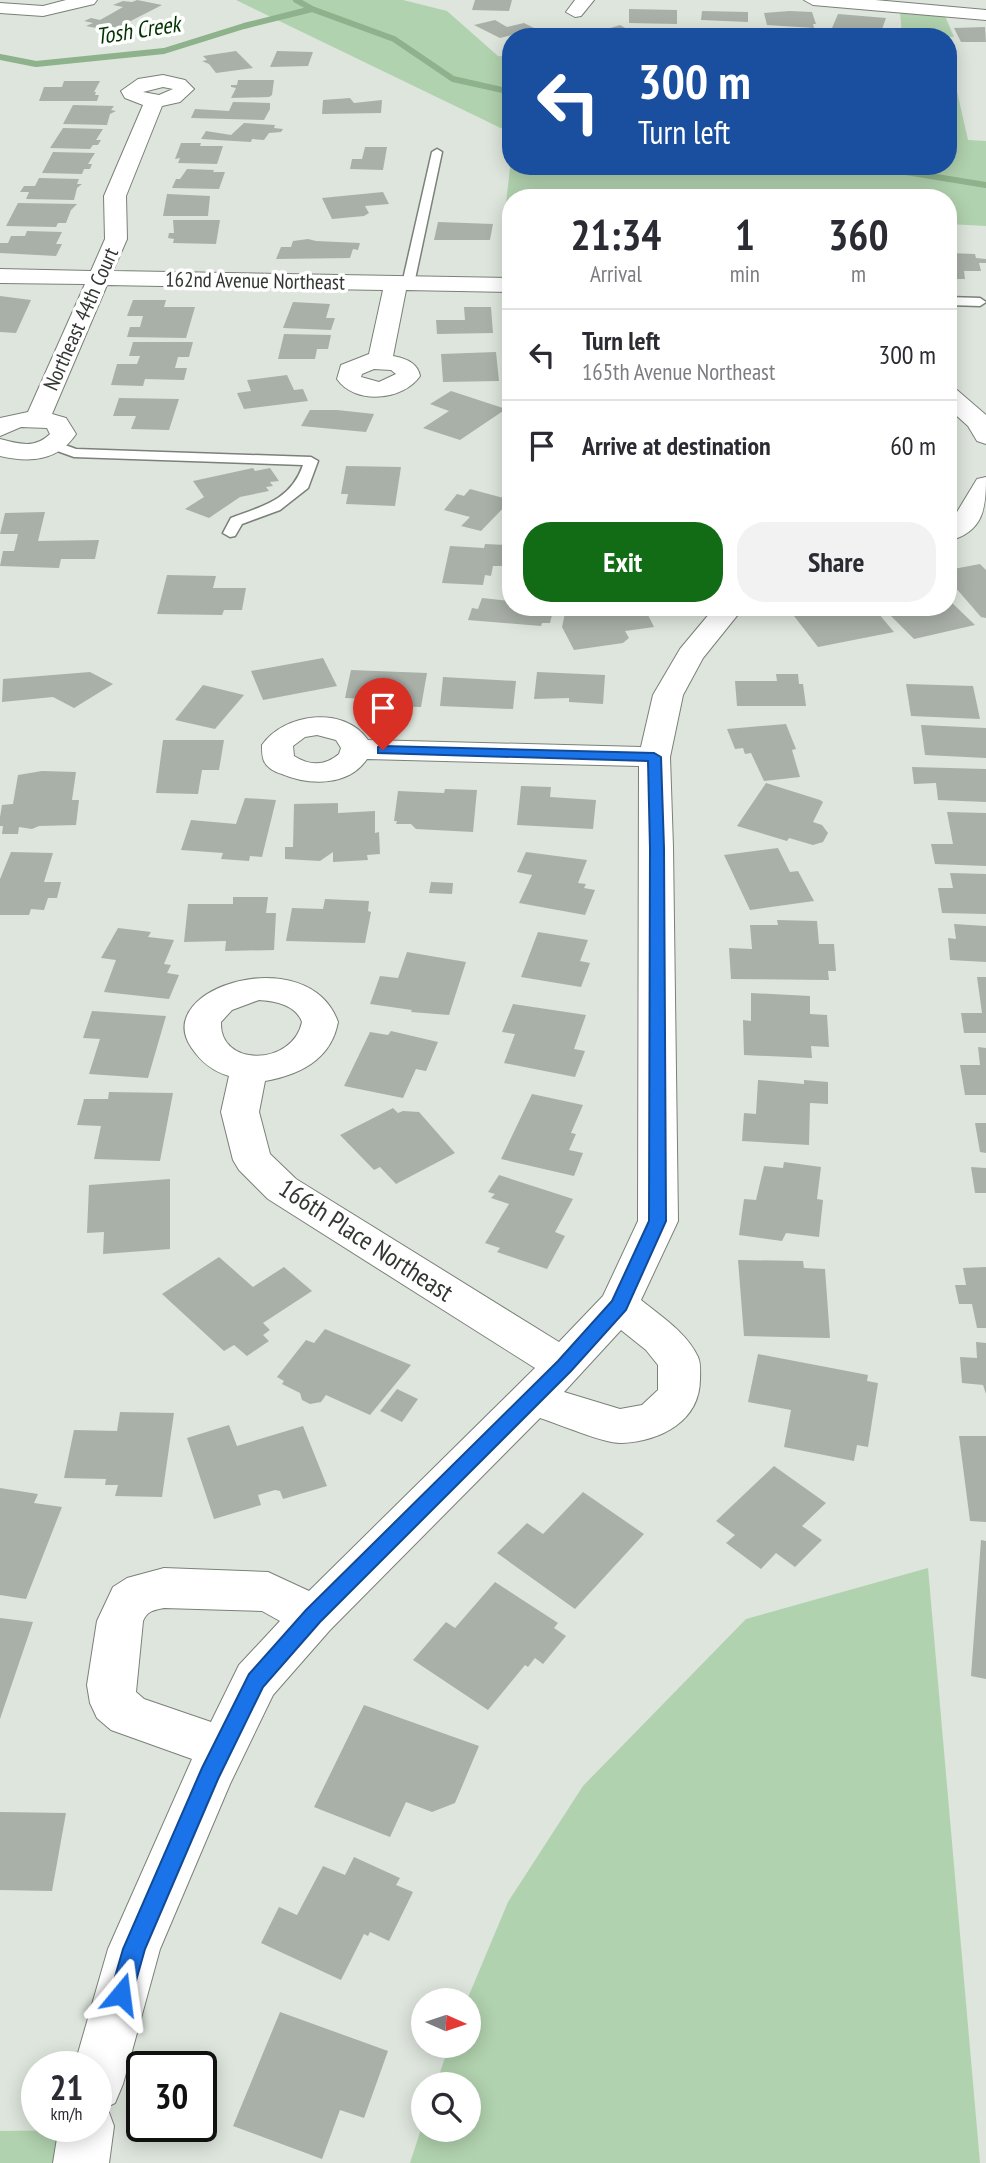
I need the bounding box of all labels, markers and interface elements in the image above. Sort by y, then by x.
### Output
water label: Tosh Creek [94,8,185,50]
text: 300 m [638,49,751,113]
icon: left [523,56,614,147]
text: Turn left [638,111,730,153]
text: 21:34 [570,207,661,262]
text: 1 [735,207,755,262]
text: 360 [828,207,889,262]
street label: Northeast 44th Court [37,243,124,394]
text: Arrival [590,259,642,288]
text: min [730,259,760,288]
text: m [851,259,866,288]
street label: 162nd Avenue Northeast [165,265,345,296]
text: Turn left [582,324,660,357]
icon: left [523,336,561,374]
text: 300 m [878,338,936,371]
text: 165th Avenue Northeast [582,357,775,386]
icon: arrive [523,427,561,465]
text: Arrive at destination [582,429,771,462]
text: 60 m [890,429,936,462]
button: Exit [523,522,723,602]
button: Share [737,522,936,602]
pin [353,678,413,750]
icon: arrive [364,689,402,727]
street label: 166th Place Northeast [273,1171,460,1308]
position arrow [84,1957,158,2031]
north arrow [411,1988,481,2058]
map controls [411,1988,481,2142]
speed limit sign: 30 [126,2051,217,2142]
text: 21 [50,2064,83,2110]
button: search [411,2072,481,2142]
text: km/h [51,2102,82,2125]

